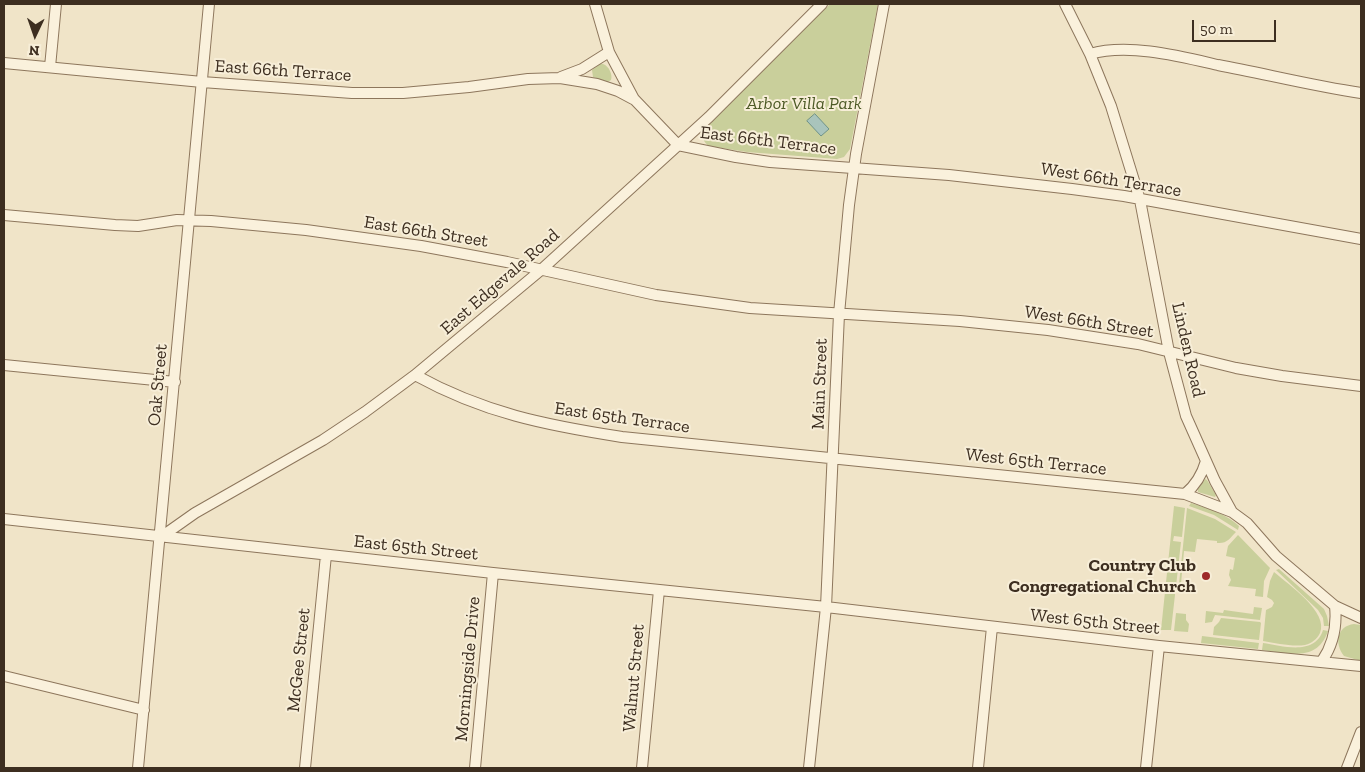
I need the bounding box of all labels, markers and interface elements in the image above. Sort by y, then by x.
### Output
north arrow [10,10,60,60]
scale bar [1195,10,1279,42]
text: 50 m [1200,20,1233,38]
text: N [28,42,40,59]
street label: East 66th Terrace [214,55,352,87]
park label: Arbor Villa Park [746,93,862,115]
street label: East 66th Terrace [699,122,837,160]
street label: West 66th Terrace [1039,158,1183,202]
street label: East 66th Street [362,212,490,252]
street label: East Edgevale Road [436,225,564,339]
street label: West 66th Street [1023,301,1155,343]
street label: Linden Road [1167,301,1209,399]
street label: Main Street [808,338,832,430]
street label: Oak Street [144,343,172,427]
street label: East 65th Terrace [553,398,691,438]
street label: West 65th Terrace [964,444,1108,480]
street label: East 65th Street [353,531,479,565]
place label: Country Club Congregational Church [1008,555,1196,598]
marker: Country Club Congregational Church [1200,570,1212,582]
street label: Morningside Drive [451,596,485,742]
street label: West 65th Street [1029,604,1161,640]
street label: McGee Street [283,607,315,713]
street label: Walnut Street [619,623,649,733]

